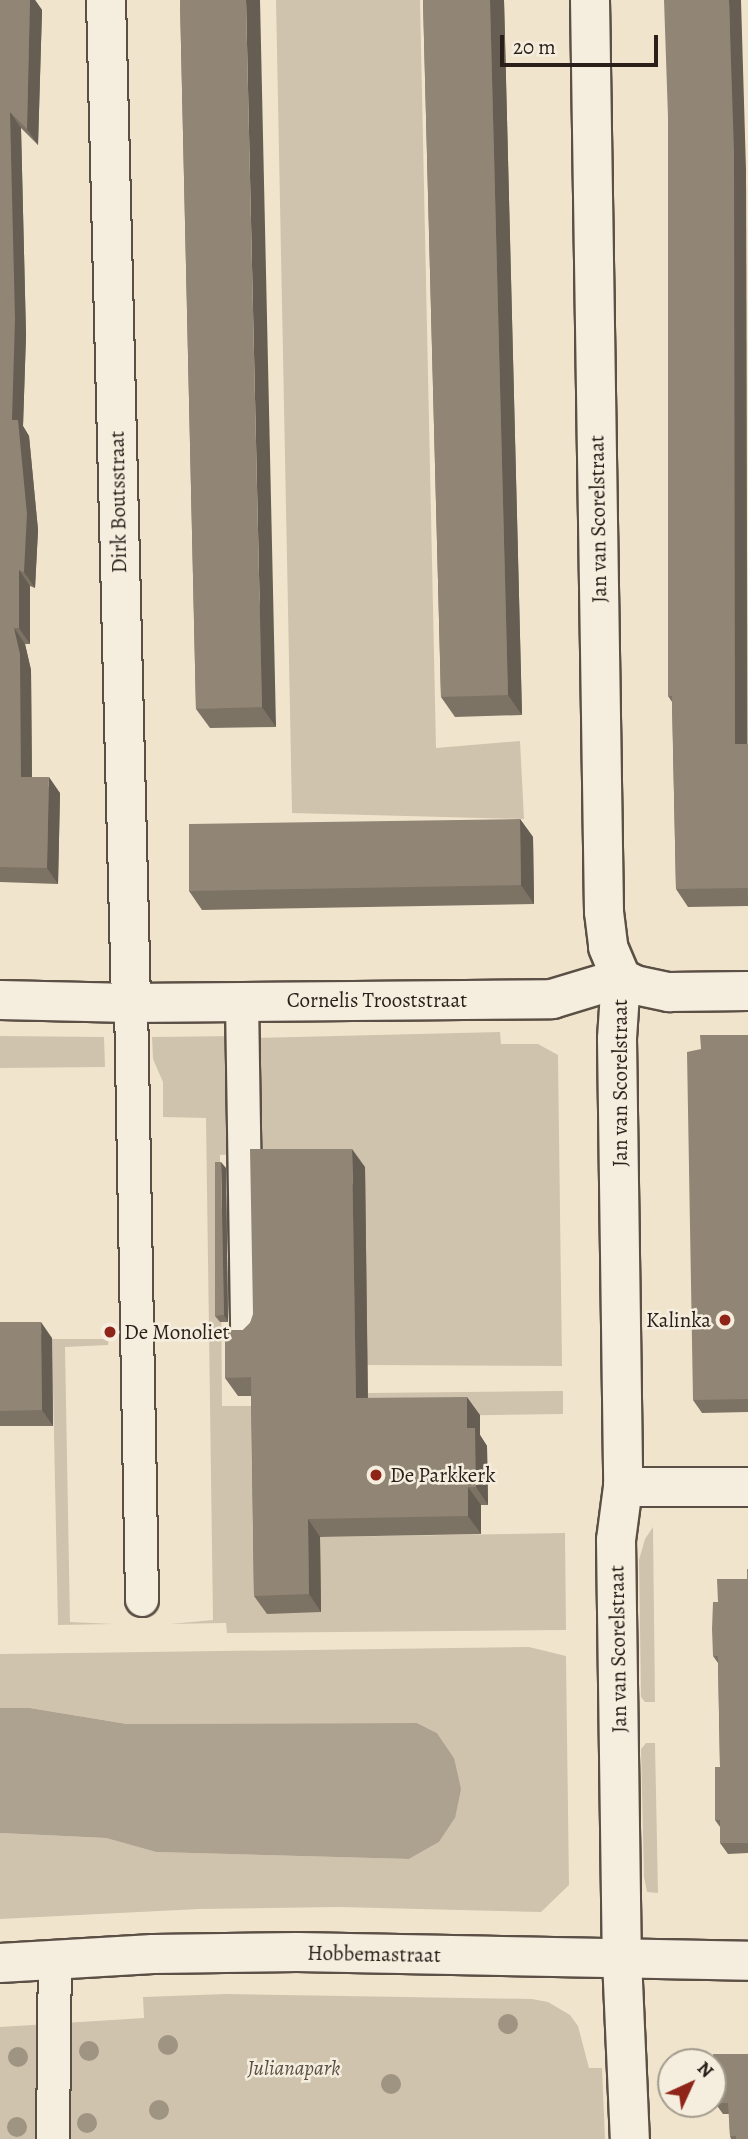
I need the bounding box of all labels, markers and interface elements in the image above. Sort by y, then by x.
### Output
scale bar [503,21,660,65]
text: 20 m [513,33,556,61]
street label: Dirk Boutsstraat [104,431,132,573]
street label: Jan van Scorelstraat [584,435,612,603]
street label: Cornelis Trooststraat [287,987,467,1013]
street label: Jan van Scorelstraat [607,999,633,1167]
place label: Kalinka [646,1307,711,1333]
marker: Kalinka [717,1312,733,1328]
place label: De Monoliet [124,1319,230,1345]
marker: De Monoliet [102,1324,118,1340]
place label: De Parkkerk [390,1462,496,1488]
marker: De Parkkerk [368,1467,384,1483]
street label: Jan van Scorelstraat [604,1565,632,1733]
street label: Hobbemastraat [307,1940,441,1968]
north arrow [657,2048,727,2118]
park label: Julianapark [248,2055,340,2081]
text: N [691,2055,720,2084]

